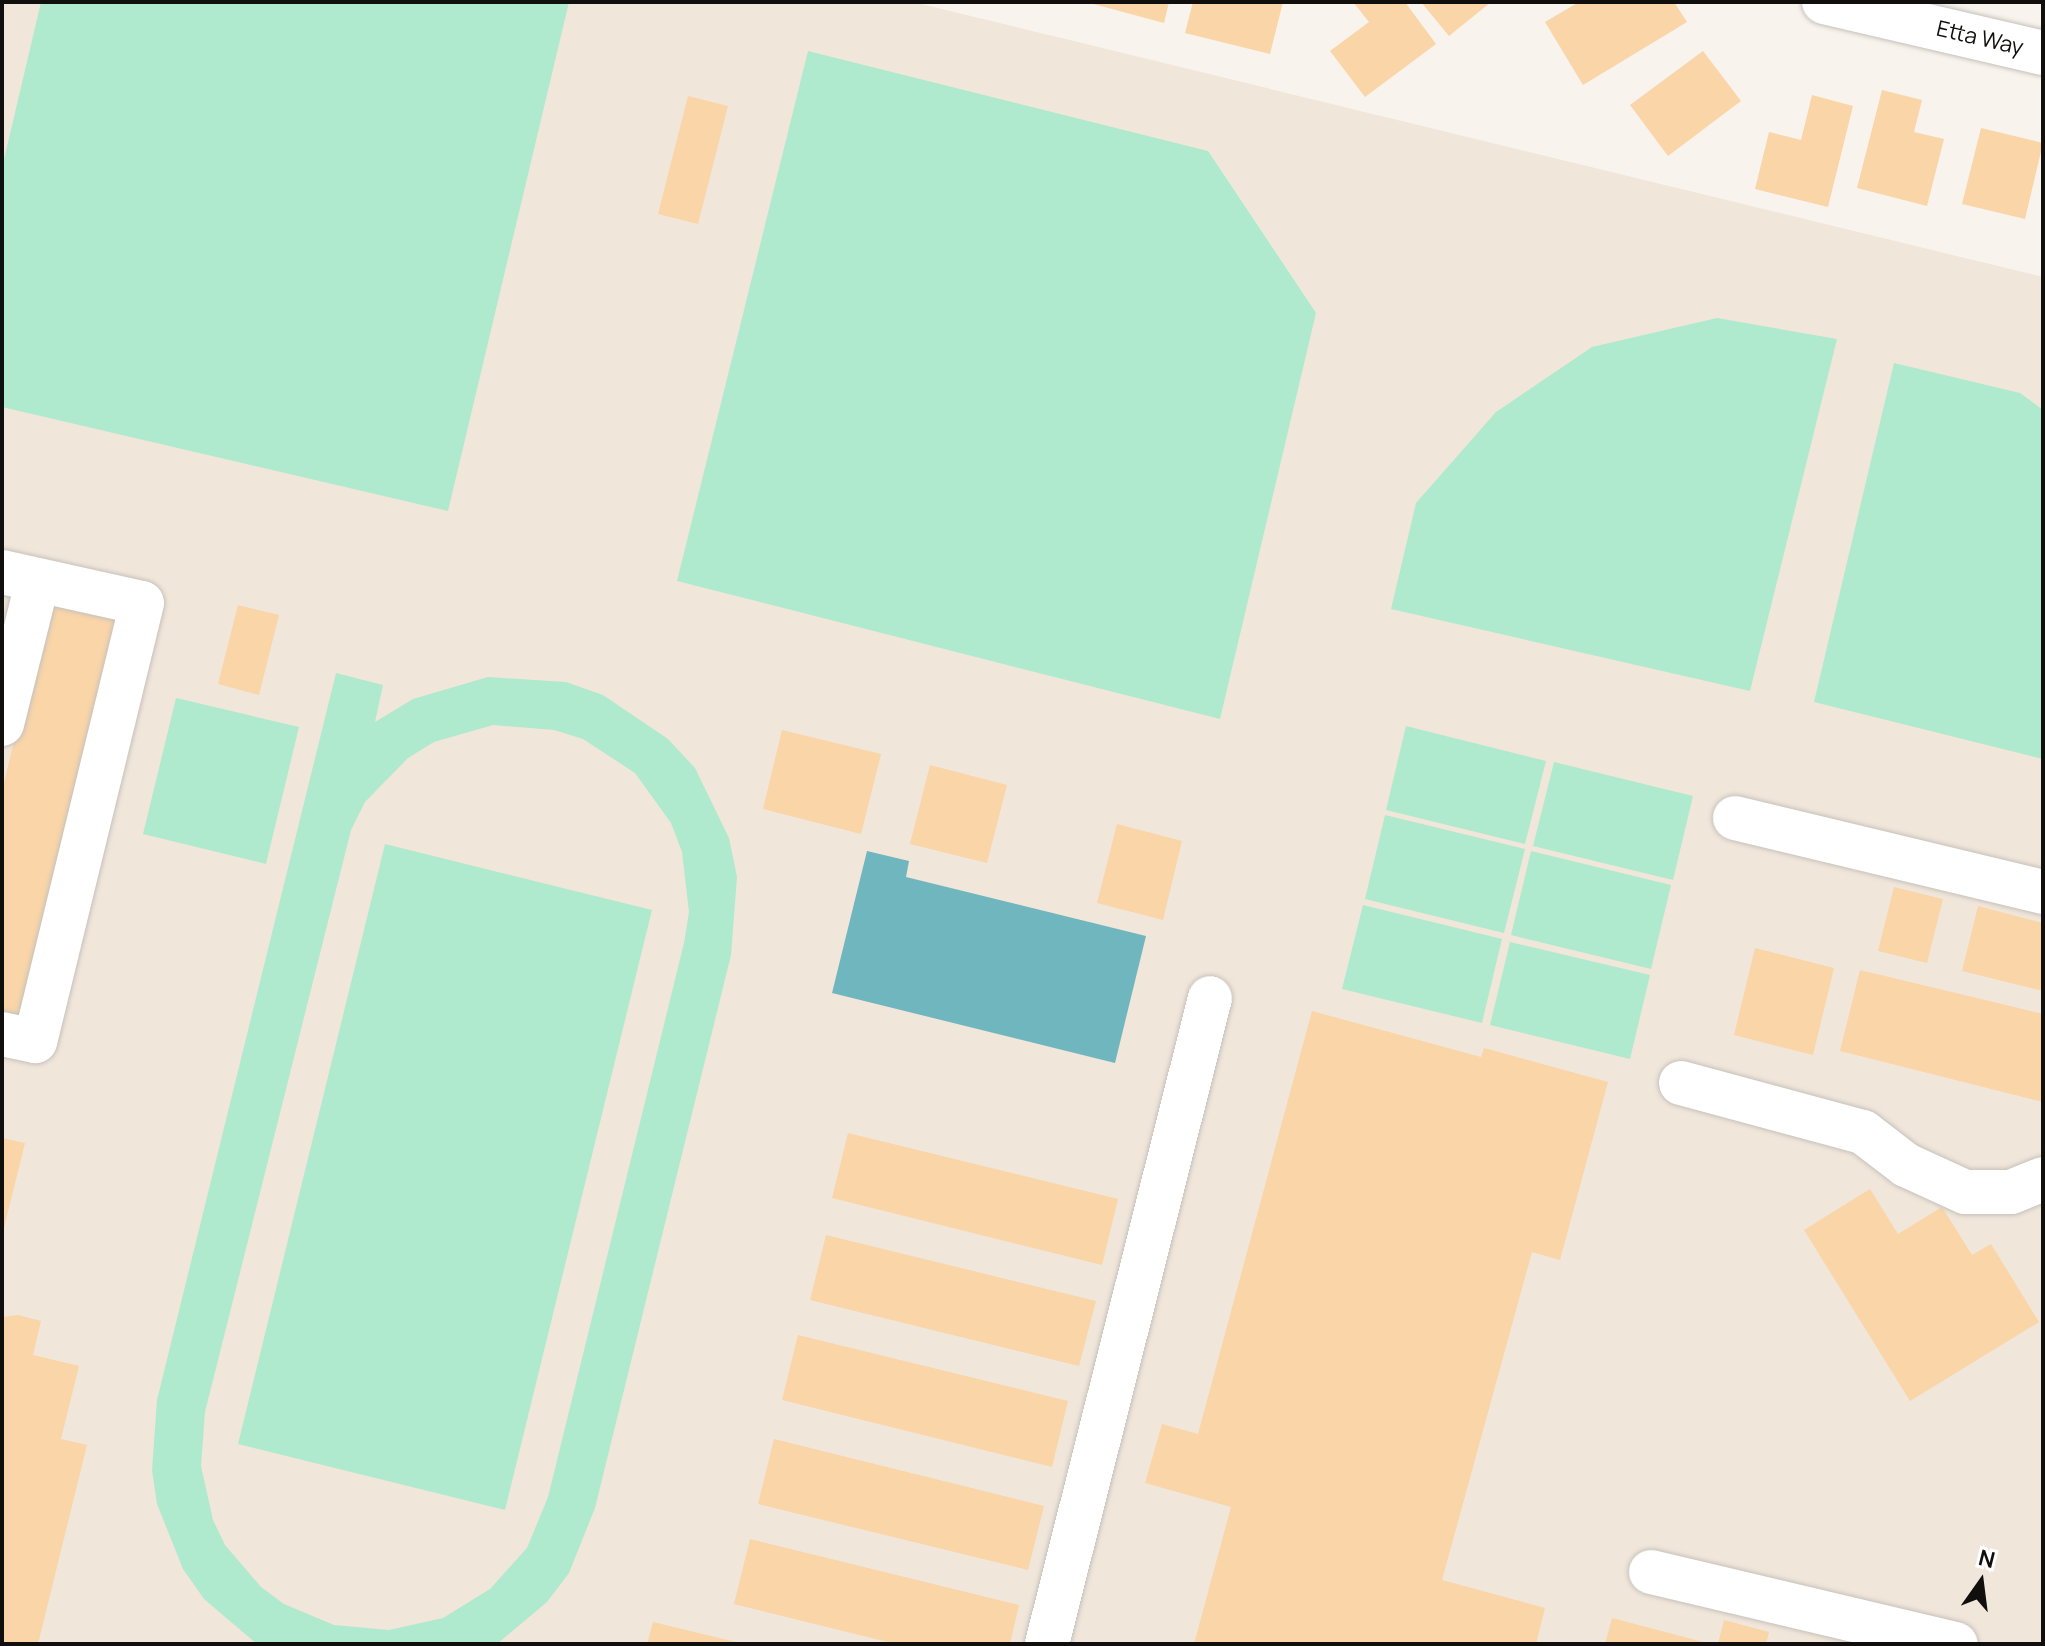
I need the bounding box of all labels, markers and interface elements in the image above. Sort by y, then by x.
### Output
street label: Etta Way [1934,15,2026,61]
north arrow [1941,1542,2021,1622]
text: N [1976,1542,1998,1575]

